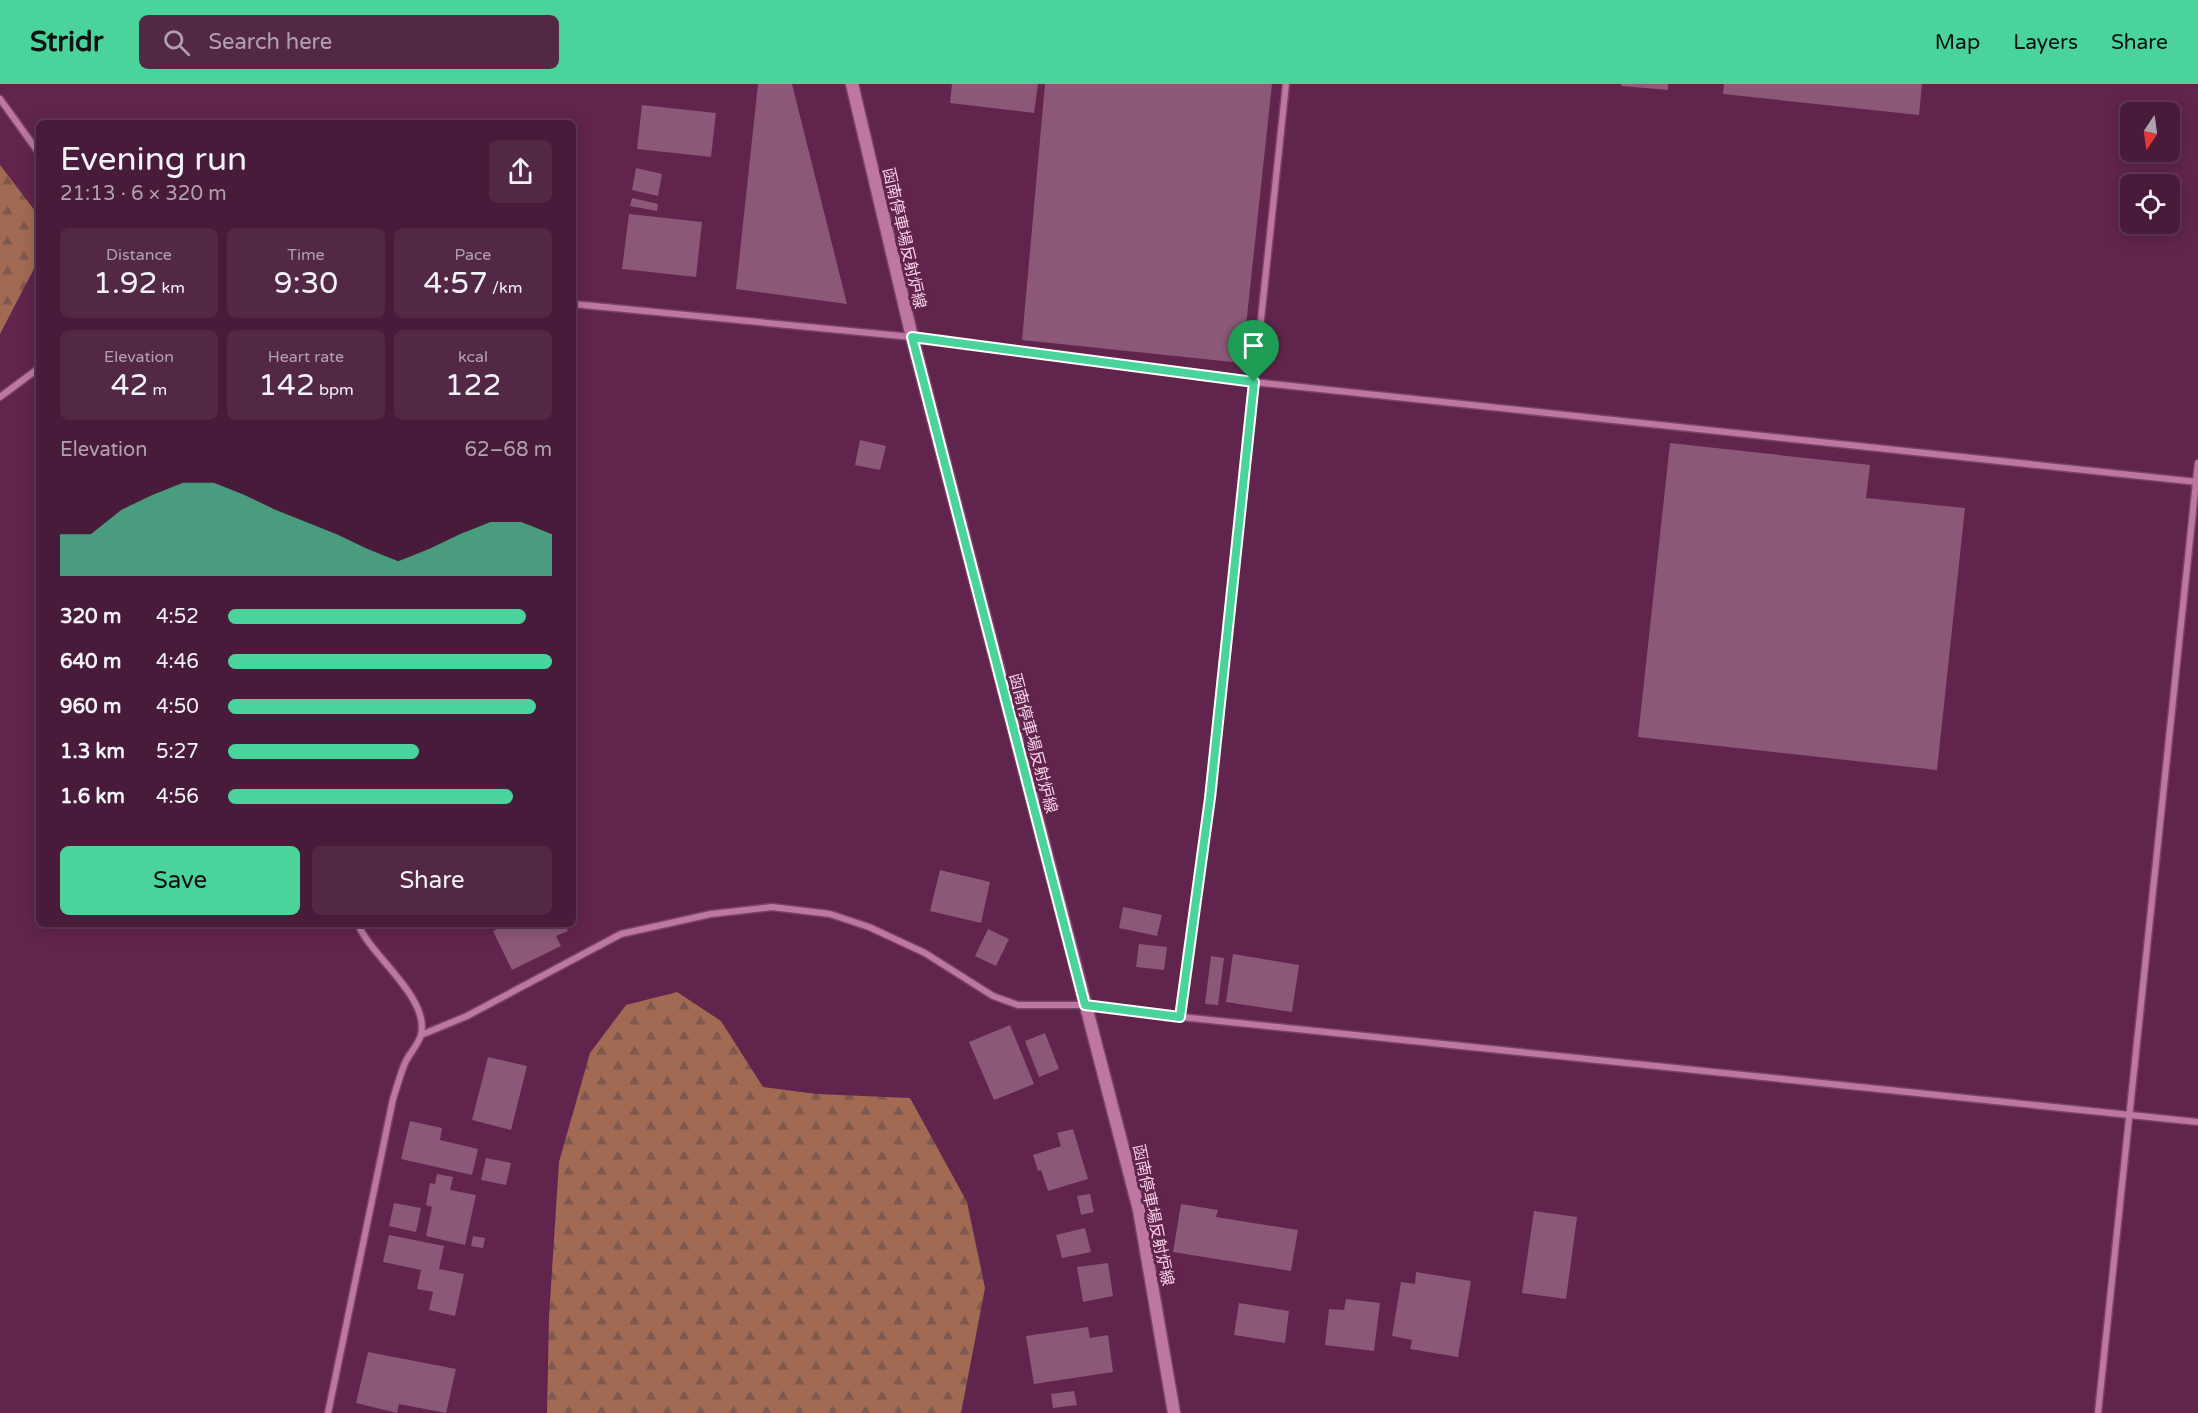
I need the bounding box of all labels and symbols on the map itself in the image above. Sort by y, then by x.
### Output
north arrow [2120,102,2180,162]
street label: 函南停車場反射炉線 [878,166,930,311]
pin [1228,320,1279,382]
street label: 函南停車場反射炉線 [1005,671,1061,815]
street label: 函南停車場反射炉線 [1128,1143,1178,1288]

